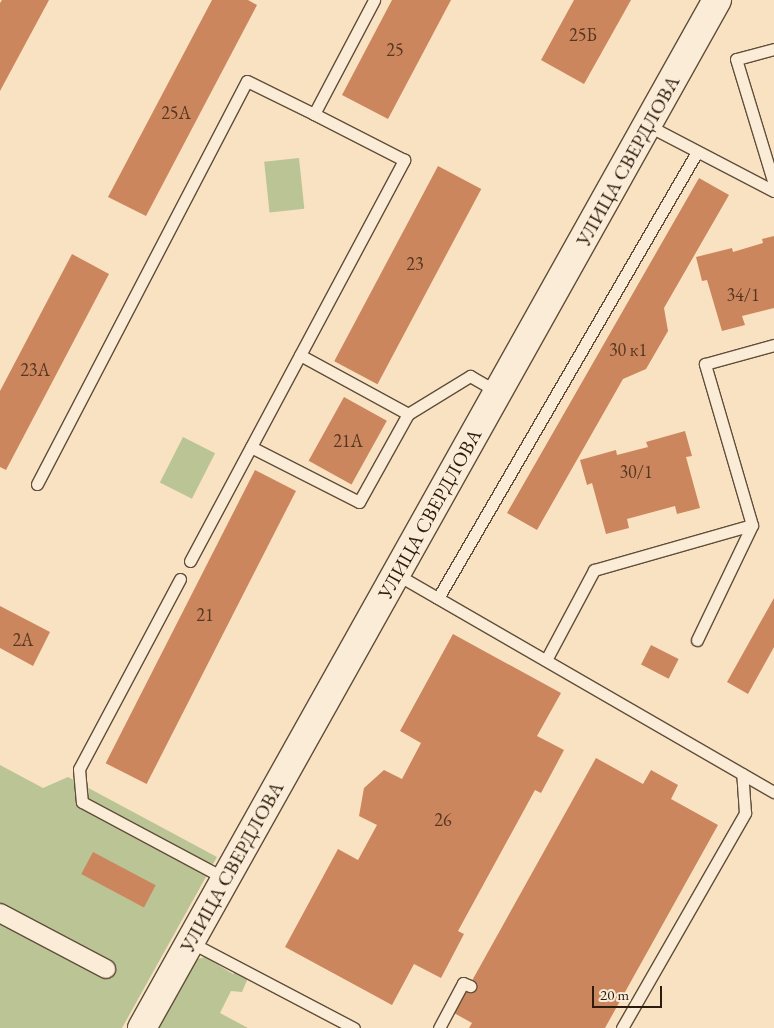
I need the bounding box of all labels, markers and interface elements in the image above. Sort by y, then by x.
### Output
house number: 25Б [569,24,597,46]
house number: 25 [386,39,404,61]
street label: УЛИЦА СВЕРДЛОВА [571,72,685,250]
house number: 25А [161,102,191,124]
house number: 23 [406,253,424,275]
house number: 34/1 [726,284,760,306]
house number: 30 к1 [609,339,647,361]
house number: 23А [20,359,50,381]
street label: УЛИЦА СВЕРДЛОВА [373,425,487,603]
house number: 21А [333,430,363,452]
house number: 30/1 [619,461,653,483]
house number: 21 [196,604,214,626]
house number: 2А [12,629,34,651]
street label: УЛИЦА СВЕРДЛОВА [175,778,289,956]
house number: 26 [434,809,452,831]
scale bar [594,976,664,1008]
text: 20 m [600,985,629,1004]

